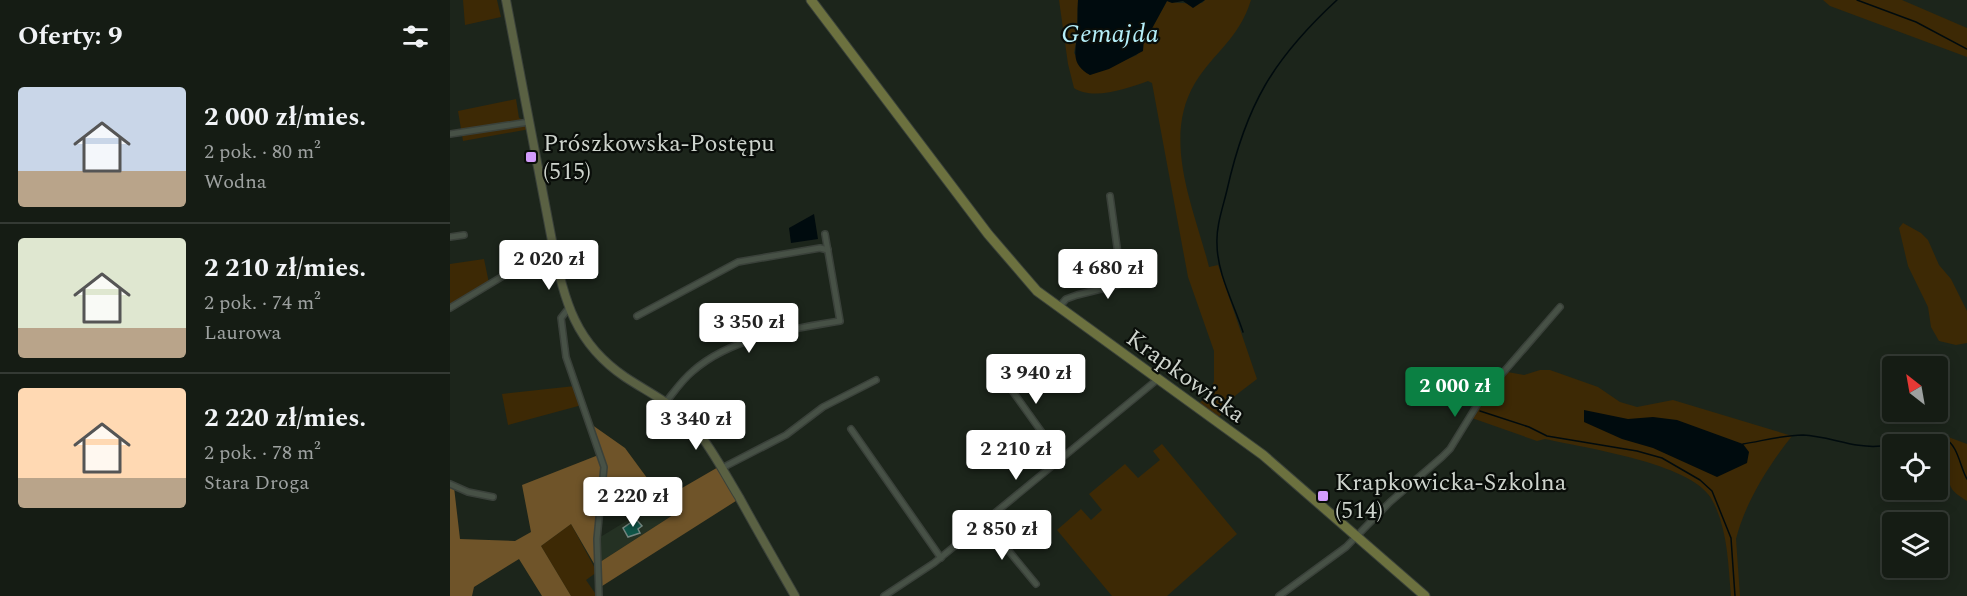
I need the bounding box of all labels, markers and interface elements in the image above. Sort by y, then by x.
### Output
water label: Gemajda [1061,14,1159,54]
text: Oferty: 9 [18,16,123,56]
icon: filters [399,20,432,53]
text: 2 000 zł/mies. [204,97,366,137]
icon: home [66,111,138,183]
place label: Prószkowska-Postępu (515) [543,126,775,190]
text: 2 pok. · 80 m² [204,137,321,167]
marker: Prószkowska-Postępu (515) [524,150,538,164]
text: Wodna [204,167,267,197]
pin: 2 020 zł [487,240,611,291]
text: 2 020 zł [513,244,585,274]
text: 2 210 zł/mies. [204,248,366,288]
pin: 4 680 zł [1046,249,1170,300]
text: 4 680 zł [1072,253,1144,283]
icon: home [66,262,138,334]
text: 2 pok. · 74 m² [204,288,321,318]
pin: 3 350 zł [687,303,811,354]
text: 3 350 zł [713,307,785,337]
text: Laurowa [204,318,281,348]
street label: Krapkowicka [1118,321,1253,433]
pin: 3 940 zł [974,354,1098,405]
north arrow [1882,356,1948,422]
map controls [1882,356,1948,578]
text: 3 940 zł [1000,358,1072,388]
pin: 2 000 zł [1393,367,1517,418]
text: 2 000 zł [1419,371,1491,401]
text: 2 220 zł/mies. [204,398,366,438]
pin: 3 340 zł [634,400,758,451]
text: 3 340 zł [660,404,732,434]
icon: home [66,412,138,484]
pin: 2 210 zł [954,430,1078,481]
text: 2 210 zł [980,434,1052,464]
button: locate [1882,434,1948,500]
text: 2 pok. · 78 m² [204,438,321,468]
place label: Krapkowicka-Szkolna (514) [1335,465,1567,529]
text: Stara Droga [204,468,309,498]
pin: 2 220 zł [571,477,695,528]
text: 2 220 zł [597,481,669,511]
marker: Krapkowicka-Szkolna (514) [1316,489,1330,503]
pin: 2 850 zł [940,510,1064,561]
button: layers [1882,512,1948,578]
text: 2 850 zł [966,514,1038,544]

